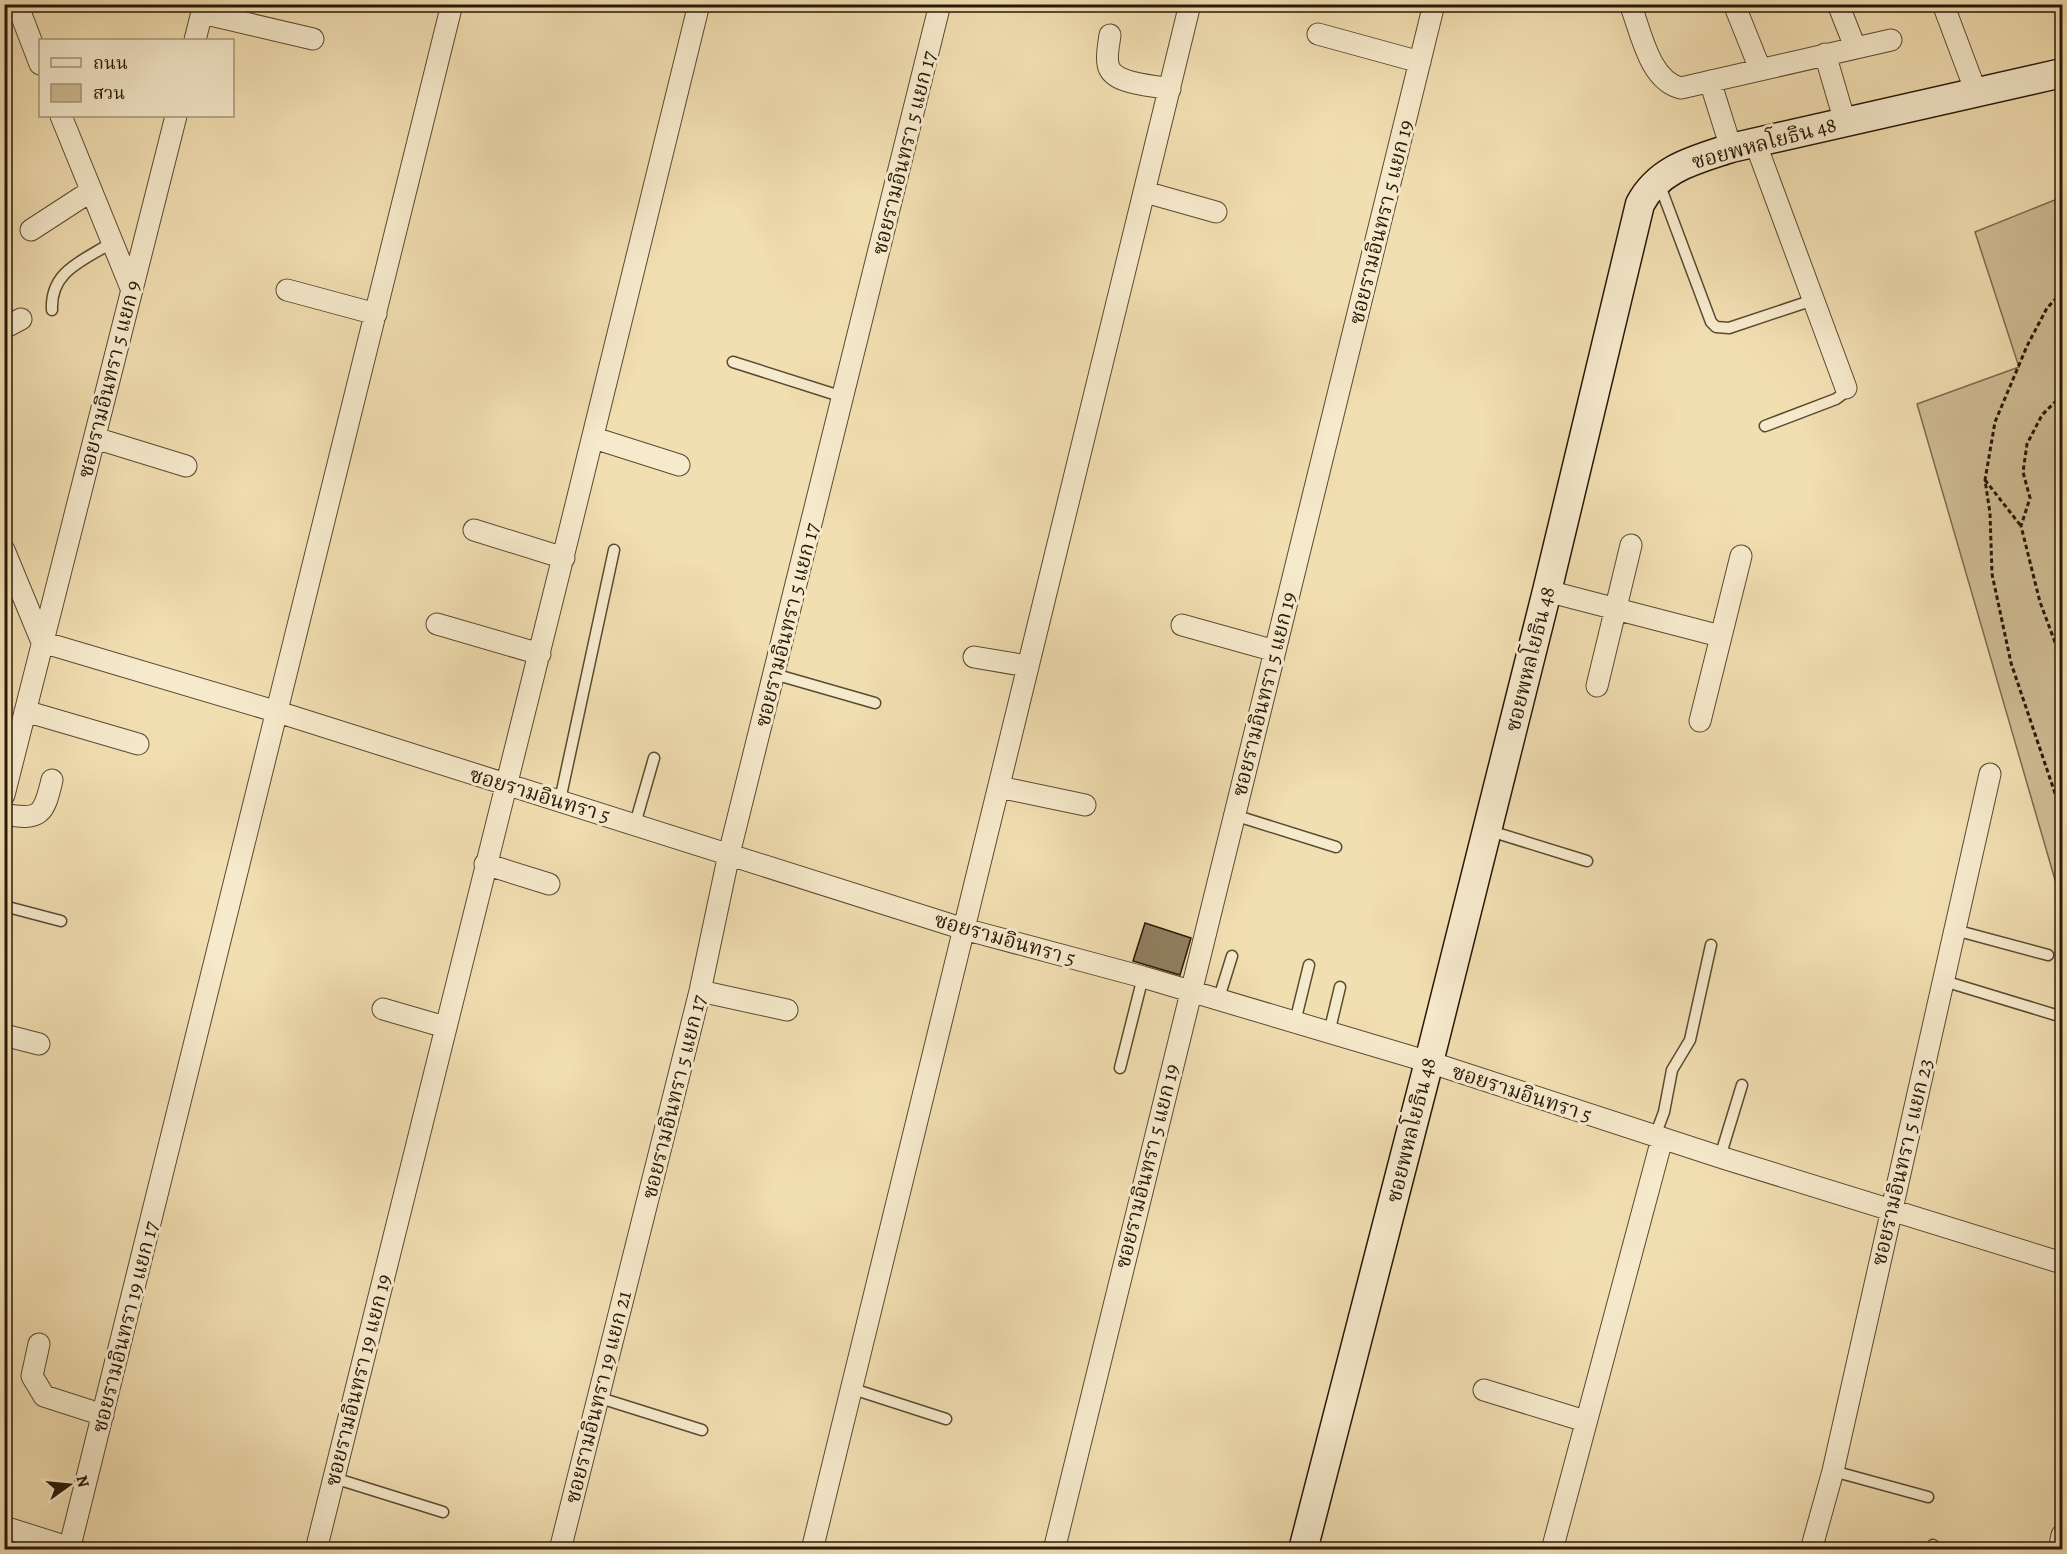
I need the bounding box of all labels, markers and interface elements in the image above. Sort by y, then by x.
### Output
legend [39,39,234,117]
street label: ซอยรามอินทรา 5 แยก 17 [865,48,943,258]
text: ถนน [93,51,128,75]
text: สวน [93,81,125,105]
street label: ซอยพหลโยธิน 48 [1688,109,1839,176]
street label: ซอยรามอินทรา 5 แยก 19 [1342,117,1420,327]
street label: ซอยรามอินทรา 5 แยก 9 [71,277,147,481]
street label: ซอยรามอินทรา 5 แยก 17 [748,520,826,730]
street label: ซอยพหลโยธิน 48 [1497,583,1562,734]
street label: ซอยรามอินทรา 5 แยก 19 [1225,589,1303,799]
street label: ซอยรามอินทรา 5 [466,760,614,830]
street label: ซอยรามอินทรา 5 [931,905,1079,973]
street label: ซอยรามอินทรา 5 แยก 17 [635,992,713,1202]
street label: ซอยพหลโยธิน 48 [1378,1054,1443,1205]
street label: ซอยรามอินทรา 5 แยก 23 [1865,1056,1939,1268]
street label: ซอยรามอินทรา 5 [1448,1057,1596,1129]
street label: ซอยรามอินทรา 5 แยก 19 [1108,1061,1186,1271]
street label: ซอยรามอินทรา 19 แยก 17 [85,1218,165,1436]
street label: ซอยรามอินทรา 19 แยก 19 [318,1271,398,1489]
street label: ซอยรามอินทรา 19 แยก 21 [558,1288,638,1506]
north arrow [39,1455,99,1515]
text: N [70,1473,95,1490]

